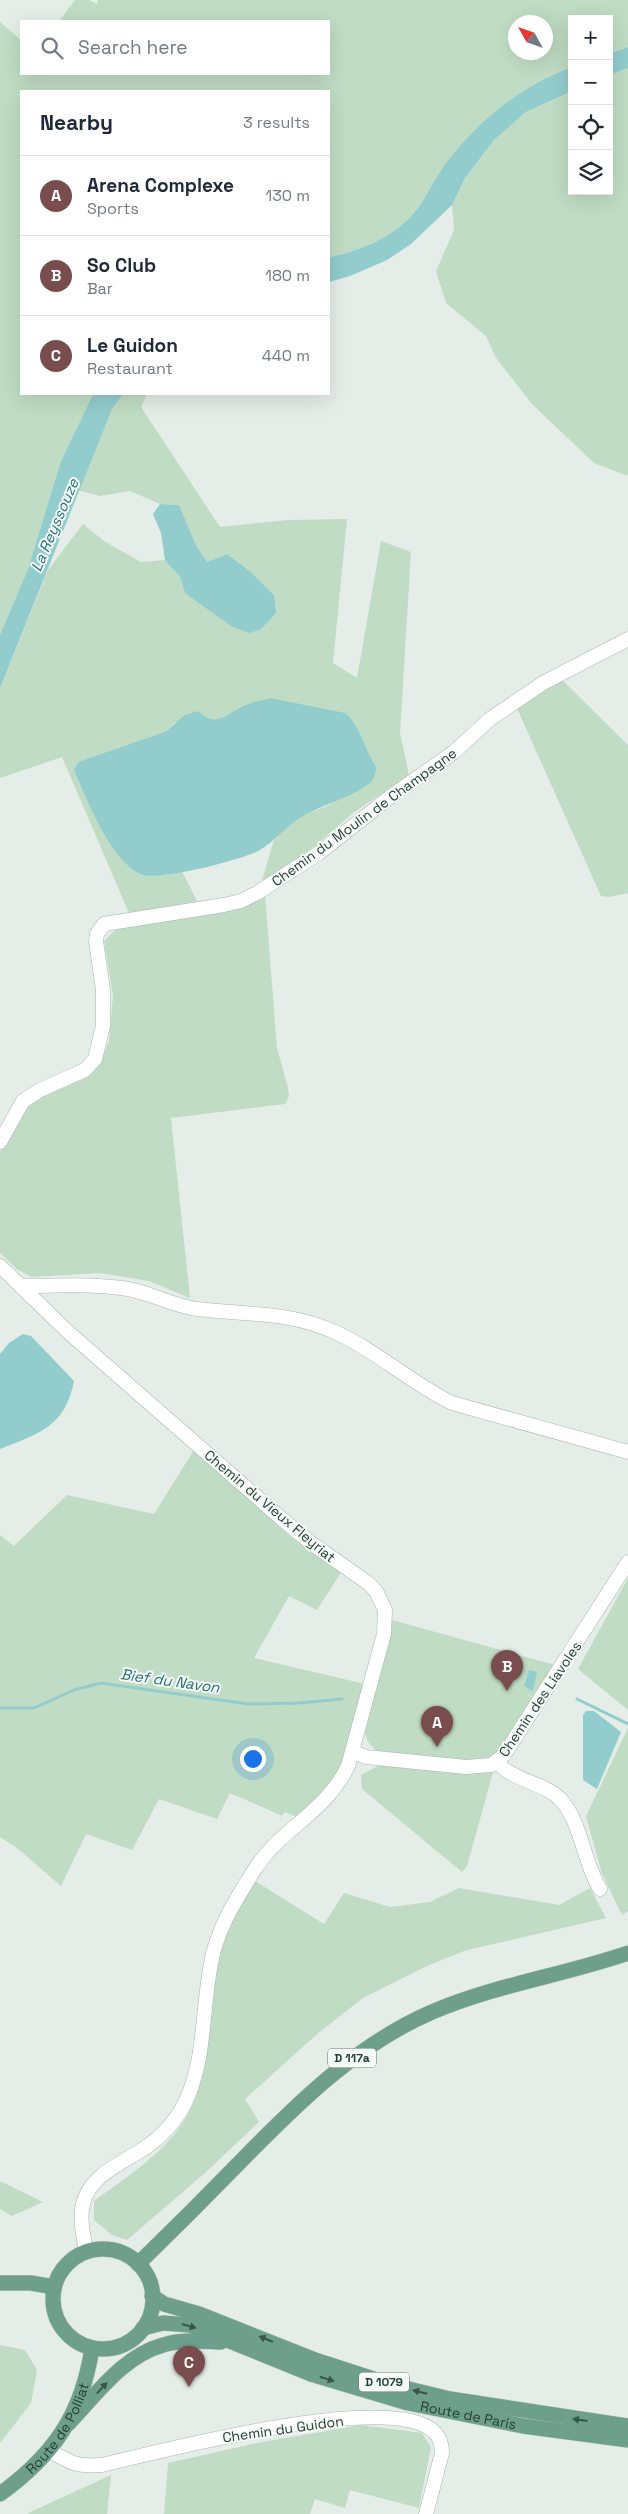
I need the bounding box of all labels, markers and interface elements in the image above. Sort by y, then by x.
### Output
north arrow [508,15,553,60]
map controls [568,15,613,195]
button: + [568,15,613,60]
search box [20,20,330,75]
icon: search [38,34,66,62]
text: Search here [78,35,188,60]
button: − [568,60,613,105]
button: locate [568,105,613,150]
text: Nearby [40,109,113,136]
text: 3 results [243,112,310,133]
button: layers [568,150,613,195]
text: Arena Complexe [87,173,234,198]
text: A [51,185,61,206]
text: 130 m [266,185,310,206]
text: Sports [87,198,139,219]
text: So Club [87,253,156,278]
text: B [51,265,61,286]
text: 180 m [265,265,310,286]
text: Bar [87,278,113,299]
text: Le Guidon [87,333,178,358]
text: C [51,345,61,366]
text: 440 m [262,345,310,366]
text: Restaurant [87,358,173,379]
water label: La Reyssouze [26,475,83,574]
street label: Chemin du Moulin de Champagne [268,744,460,890]
street label: Chemin du Vieux Fleyriat [201,1446,339,1566]
street label: Chemin des Liavoles [495,1638,585,1760]
pin: B [491,1650,523,1691]
water label: Bief du Navon [119,1664,222,1697]
pin: A [421,1706,453,1747]
your location [240,1746,266,1772]
road number: D 117a [328,2048,376,2068]
one-way arrow [181,2322,196,2330]
one-way arrow [258,2335,273,2343]
pin: C [173,2346,205,2387]
road number: D 1079 [359,2372,409,2392]
one-way arrow [319,2375,334,2383]
street label: Route de Polliat [22,2380,93,2478]
one-way arrow [96,2383,108,2395]
one-way arrow [412,2388,427,2396]
street label: Route de Paris [419,2397,518,2433]
street label: Chemin du Guidon [221,2412,345,2446]
one-way arrow [571,2416,587,2424]

